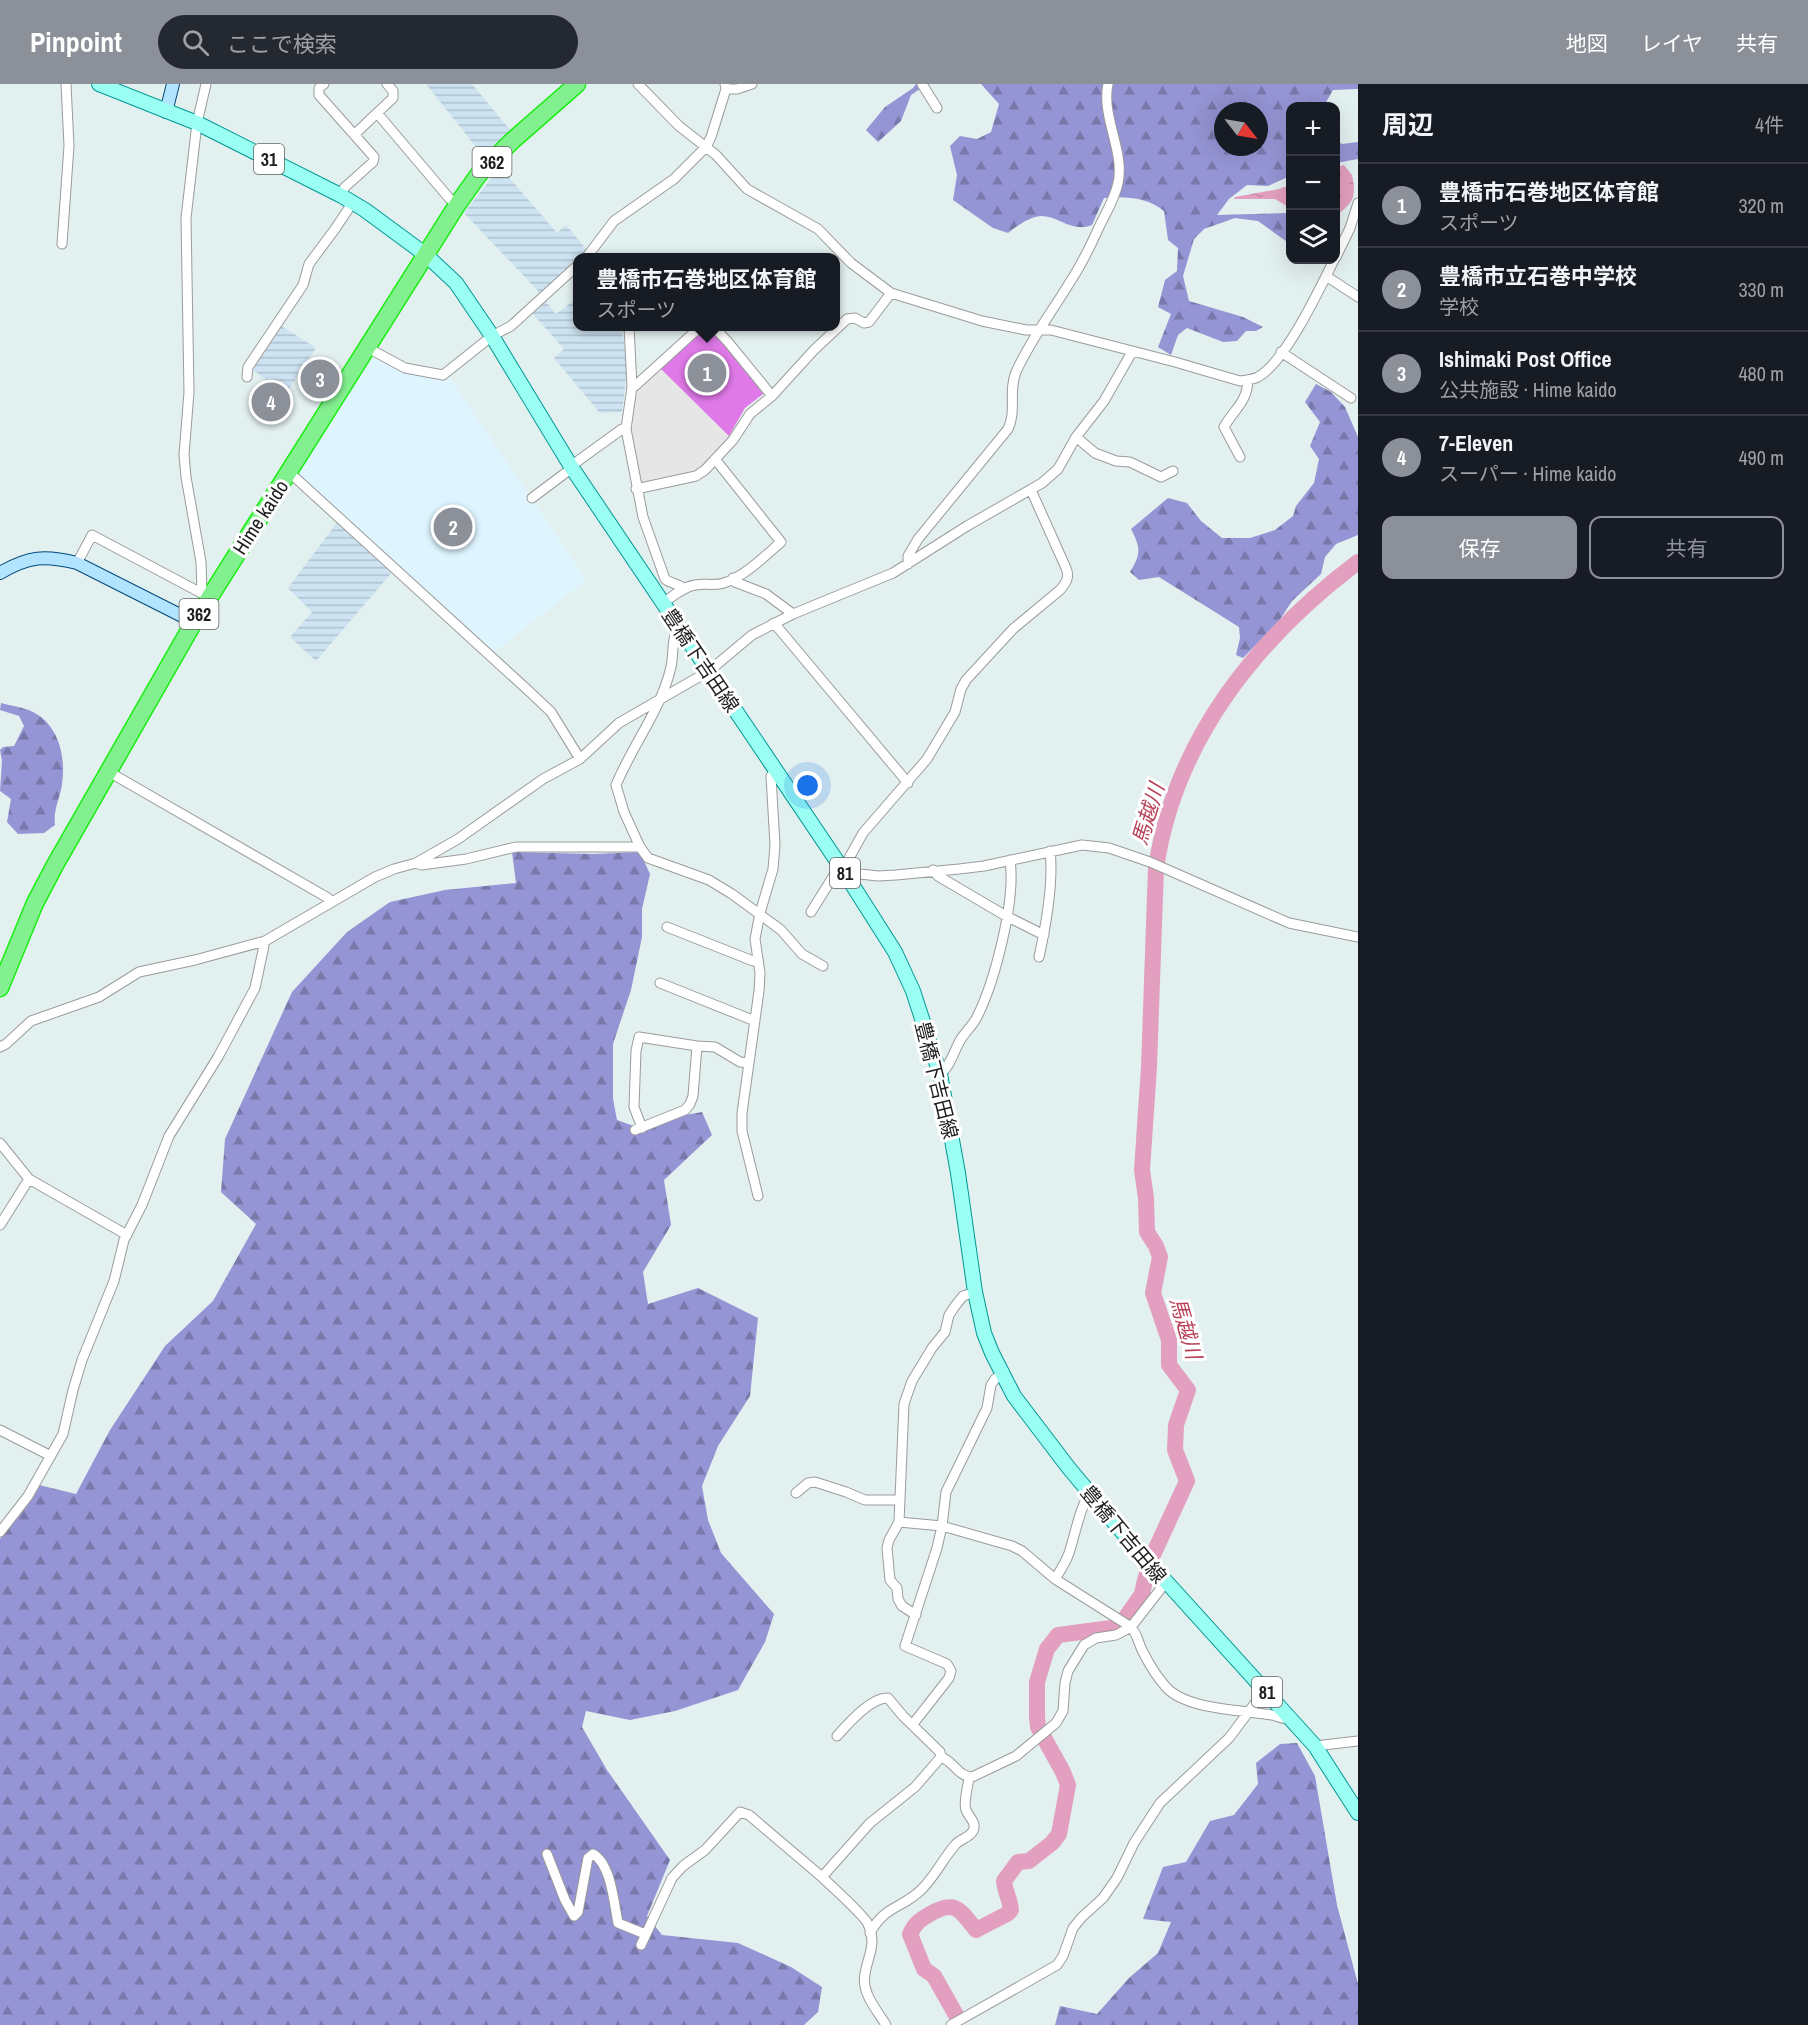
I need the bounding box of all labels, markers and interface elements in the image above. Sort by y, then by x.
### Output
search box [158,15,578,69]
text: Pinpoint [30,23,122,61]
icon: search [179,26,212,59]
text: ここで検索 [227,29,337,59]
text: 地図 [1566,29,1608,58]
text: レイヤ [1641,29,1703,58]
text: 共有 [1736,29,1778,58]
north arrow [1214,102,1268,156]
map controls [1286,102,1340,264]
button: + [1286,102,1340,156]
text: 周辺 [1382,107,1434,142]
text: 4件 [1755,111,1784,138]
road number: 31 [254,144,284,174]
road number: 362 [472,147,512,177]
button: − [1286,156,1340,210]
text: 豊橋市石巻地区体育館 [1439,177,1659,207]
text: 1 [1397,192,1406,219]
text: 320 m [1738,192,1784,219]
text: スポーツ [1439,209,1519,236]
button: layers [1286,210,1340,264]
popup [573,253,840,331]
text: 豊橋市立石巻中学校 [1439,261,1637,291]
text: 豊橋市石巻地区体育館 [596,264,817,294]
text: 2 [1397,276,1406,303]
text: 330 m [1738,276,1784,303]
text: 学校 [1439,293,1479,320]
text: スポーツ [596,296,676,323]
text: Ishimaki Post Office [1439,344,1611,374]
pin: 1 [688,350,726,396]
pin: 3 [300,356,340,402]
text: 3 [1397,360,1406,387]
text: 480 m [1738,360,1784,387]
text: 公共施設 · Hime kaido [1439,376,1617,403]
pin: 4 [252,380,290,424]
text: 7-Eleven [1439,428,1513,458]
text: 4 [1397,444,1406,471]
text: 490 m [1738,444,1784,471]
text: スーパー · Hime kaido [1439,460,1616,487]
street label: Hime kaido [226,474,294,560]
pin: 2 [434,504,472,550]
button: 保存 [1382,516,1577,579]
button: 共有 [1589,516,1784,579]
road number: 362 [180,599,218,629]
street label: 豊橋下吉田線 [656,603,746,717]
your location [793,771,822,800]
water label: 馬越川 [1125,778,1172,848]
road number: 81 [830,858,860,888]
street label: 豊橋下吉田線 [909,1019,965,1141]
water label: 馬越川 [1163,1294,1209,1364]
street label: 豊橋下吉田線 [1075,1479,1173,1589]
road number: 81 [1252,1677,1282,1707]

